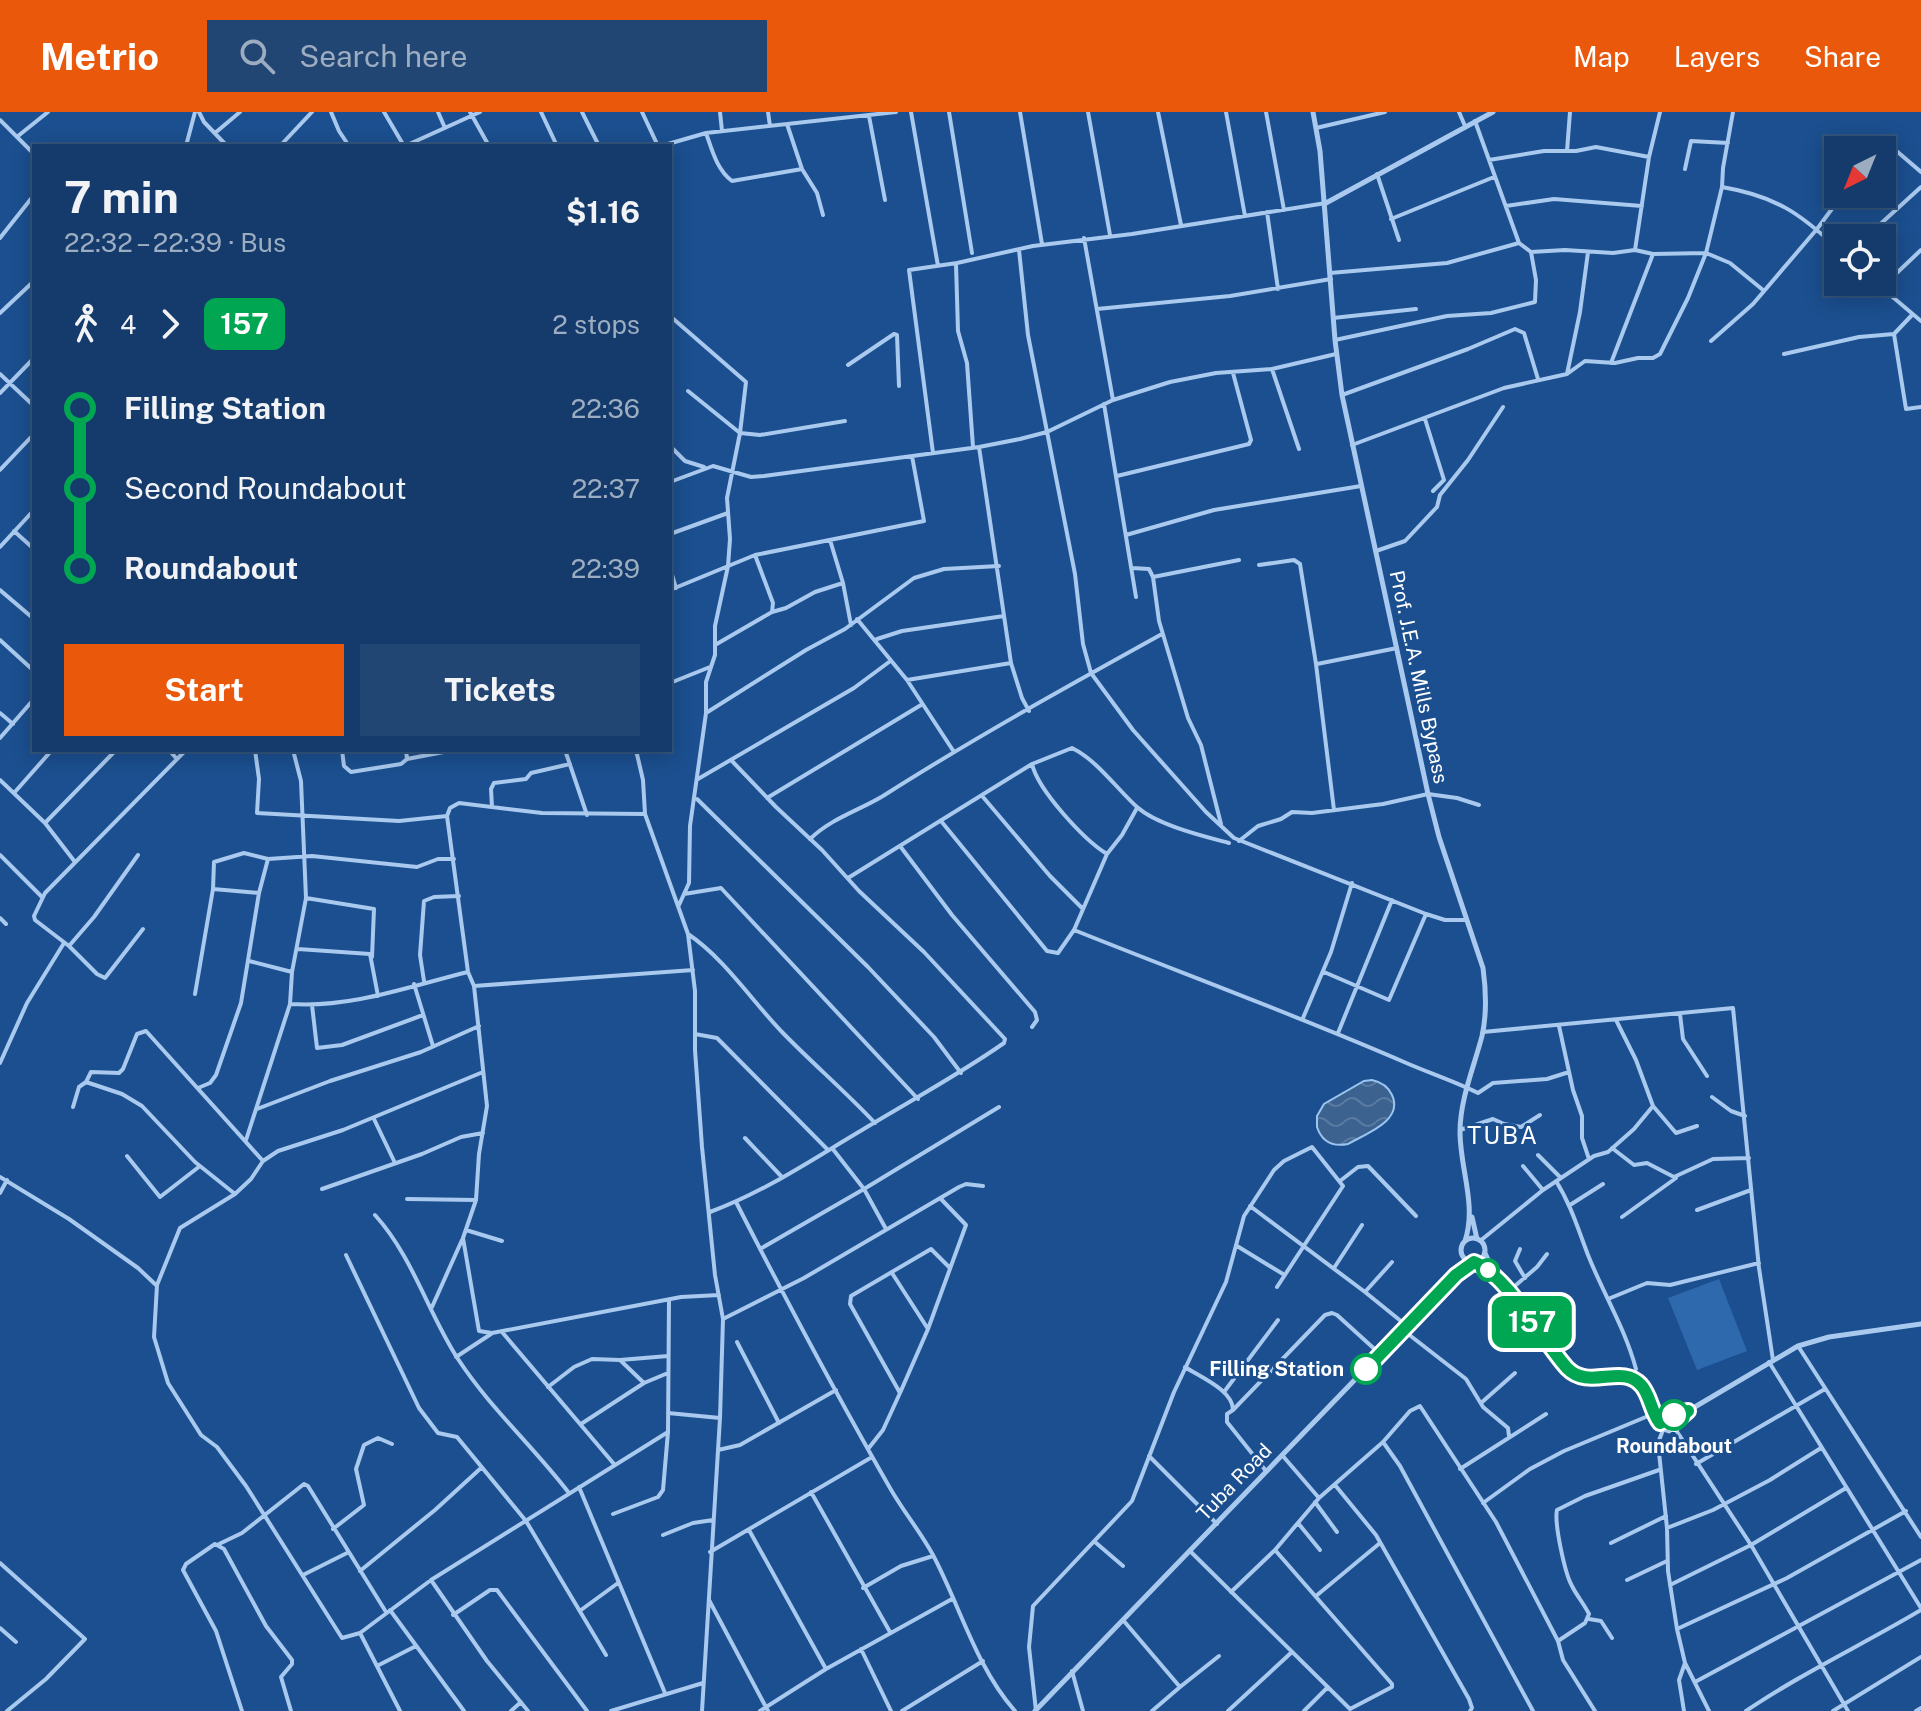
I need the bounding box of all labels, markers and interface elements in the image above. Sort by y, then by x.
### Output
search box [207,20,767,92]
text: Metrio [40,34,159,79]
icon: search [235,34,279,78]
text: Search here [299,38,468,74]
text: Map [1573,40,1630,73]
text: Layers [1674,40,1760,73]
text: Share [1804,40,1881,73]
north arrow [1824,136,1896,208]
map controls [1824,136,1896,296]
text: 7 min [64,171,179,223]
text: $1.16 [566,194,640,230]
button: locate [1824,224,1896,296]
text: 22:32 – 22:39 · Bus [64,227,286,258]
icon: walk [64,302,108,346]
icon: forward [148,302,192,346]
text: 157 [220,307,269,340]
text: 4 [120,309,136,340]
text: 2 stops [552,309,640,340]
text: Filling Station [124,390,326,426]
text: 22:36 [571,393,640,424]
text: Second Roundabout [124,470,407,506]
text: 22:37 [572,473,640,504]
text: Roundabout [124,550,298,586]
text: 22:39 [571,553,640,584]
street label: Prof. J.E.A. Mills Bypass [1385,568,1453,786]
button: Start [64,644,344,736]
button: Tickets [360,644,640,736]
district label: TUBA [1467,1121,1539,1149]
unlabelled marker [1477,1259,1499,1281]
line badge: 157 [1486,1296,1578,1348]
text: 157 [1508,1305,1556,1338]
marker: Filling Station [1351,1354,1381,1384]
place label: Filling Station [1209,1357,1344,1381]
marker: Roundabout [1659,1400,1689,1430]
place label: Roundabout [1616,1434,1732,1458]
street label: Tuba Road [1191,1439,1277,1525]

